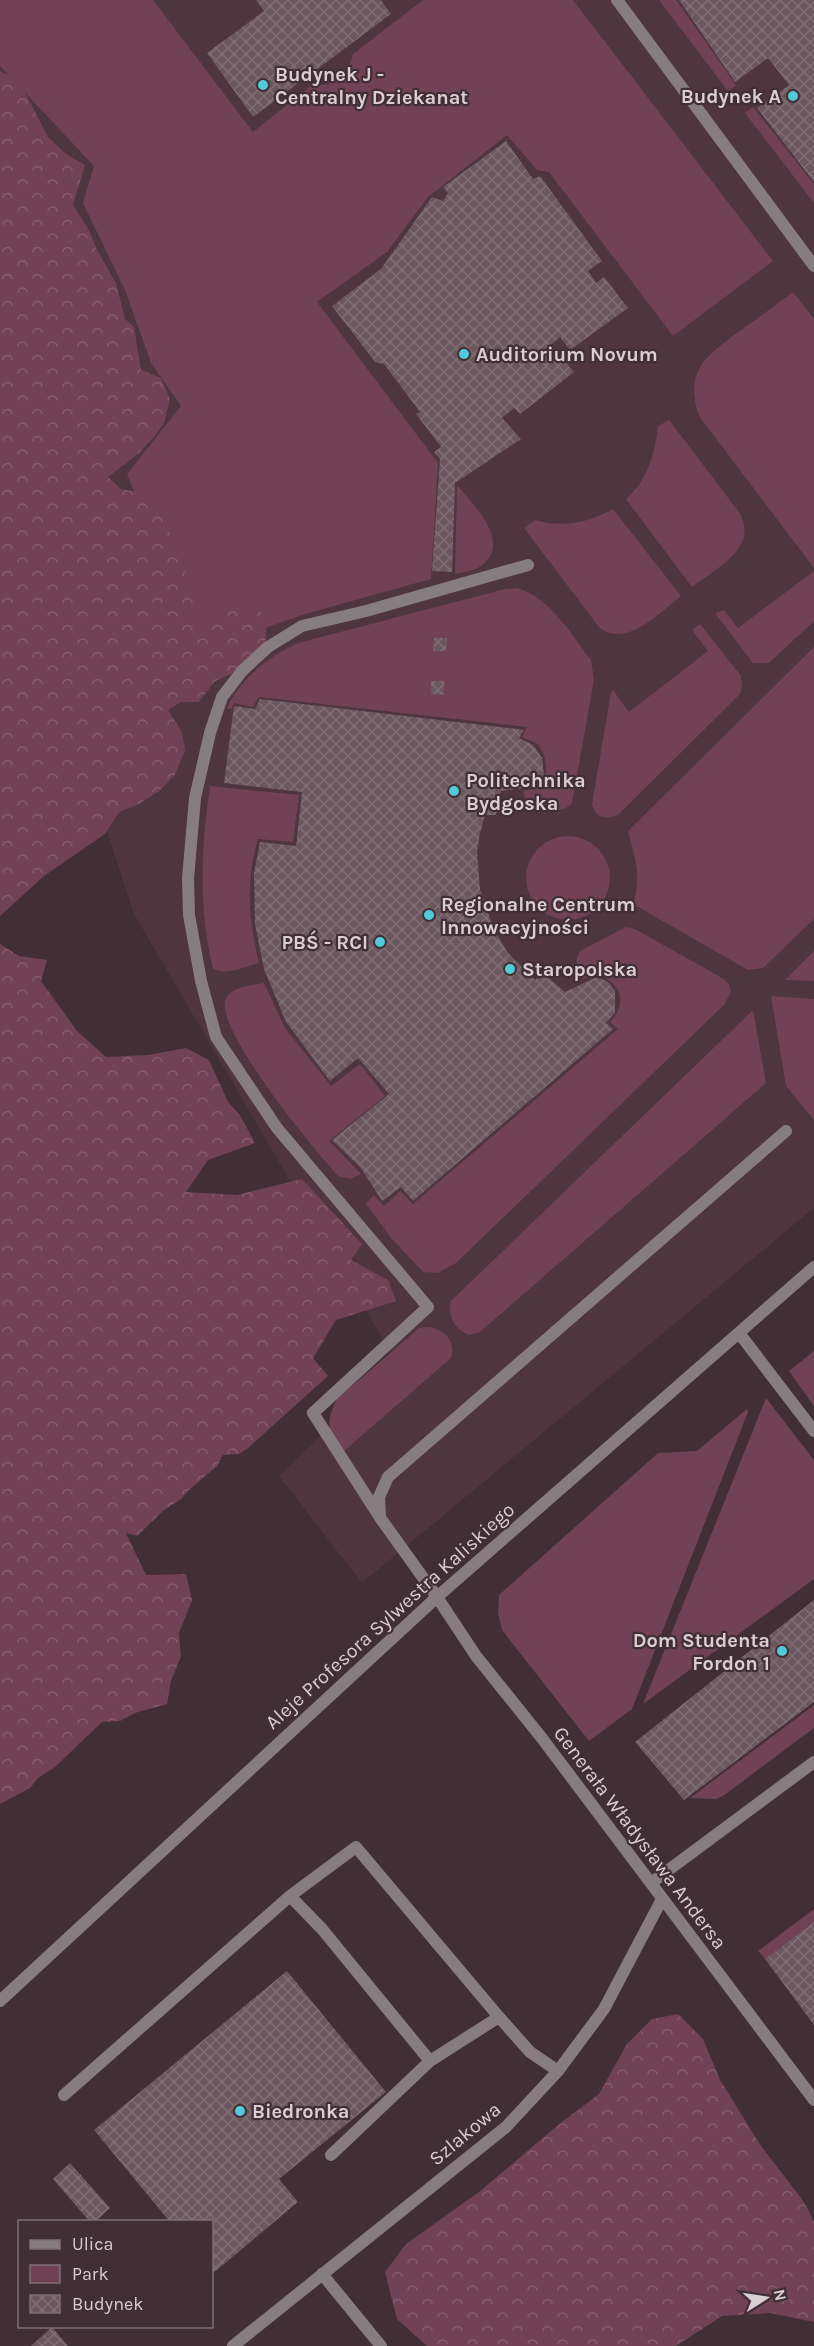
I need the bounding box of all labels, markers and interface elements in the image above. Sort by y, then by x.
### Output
place label: Budynek J - Centralny Dziekanat [275,63,468,109]
marker: Budynek J - Centralny Dziekanat [256,78,270,92]
place label: Budynek A [681,85,781,108]
marker: Budynek A [786,89,800,103]
place label: Auditorium Novum [476,343,658,366]
marker: Auditorium Novum [457,347,471,361]
place label: Politechnika Bydgoska [466,769,586,815]
marker: Politechnika Bydgoska [447,784,461,798]
place label: Regionalne Centrum Innowacyjności [441,893,635,939]
marker: Regionalne Centrum Innowacyjności [422,908,436,922]
place label: PBŚ - RCI [281,930,368,954]
marker: PBŚ - RCI [373,935,387,949]
place label: Staropolska [522,958,637,981]
marker: Staropolska [503,962,517,976]
street label: Aleje Profesora Sylwestra Kaliskiego [261,1498,519,1734]
place label: Dom Studenta Fordon 1 [633,1629,770,1675]
marker: Dom Studenta Fordon 1 [775,1644,789,1658]
street label: Generała Władysława Andersa [549,1722,731,1954]
street label: Szlakowa [425,2098,505,2170]
place label: Biedronka [252,2100,350,2123]
marker: Biedronka [233,2104,247,2118]
legend [18,2220,213,2328]
text: Ulica [72,2233,113,2255]
text: Park [72,2263,109,2285]
north arrow [736,2268,796,2328]
text: N [770,2287,791,2303]
text: Budynek [72,2293,143,2315]

